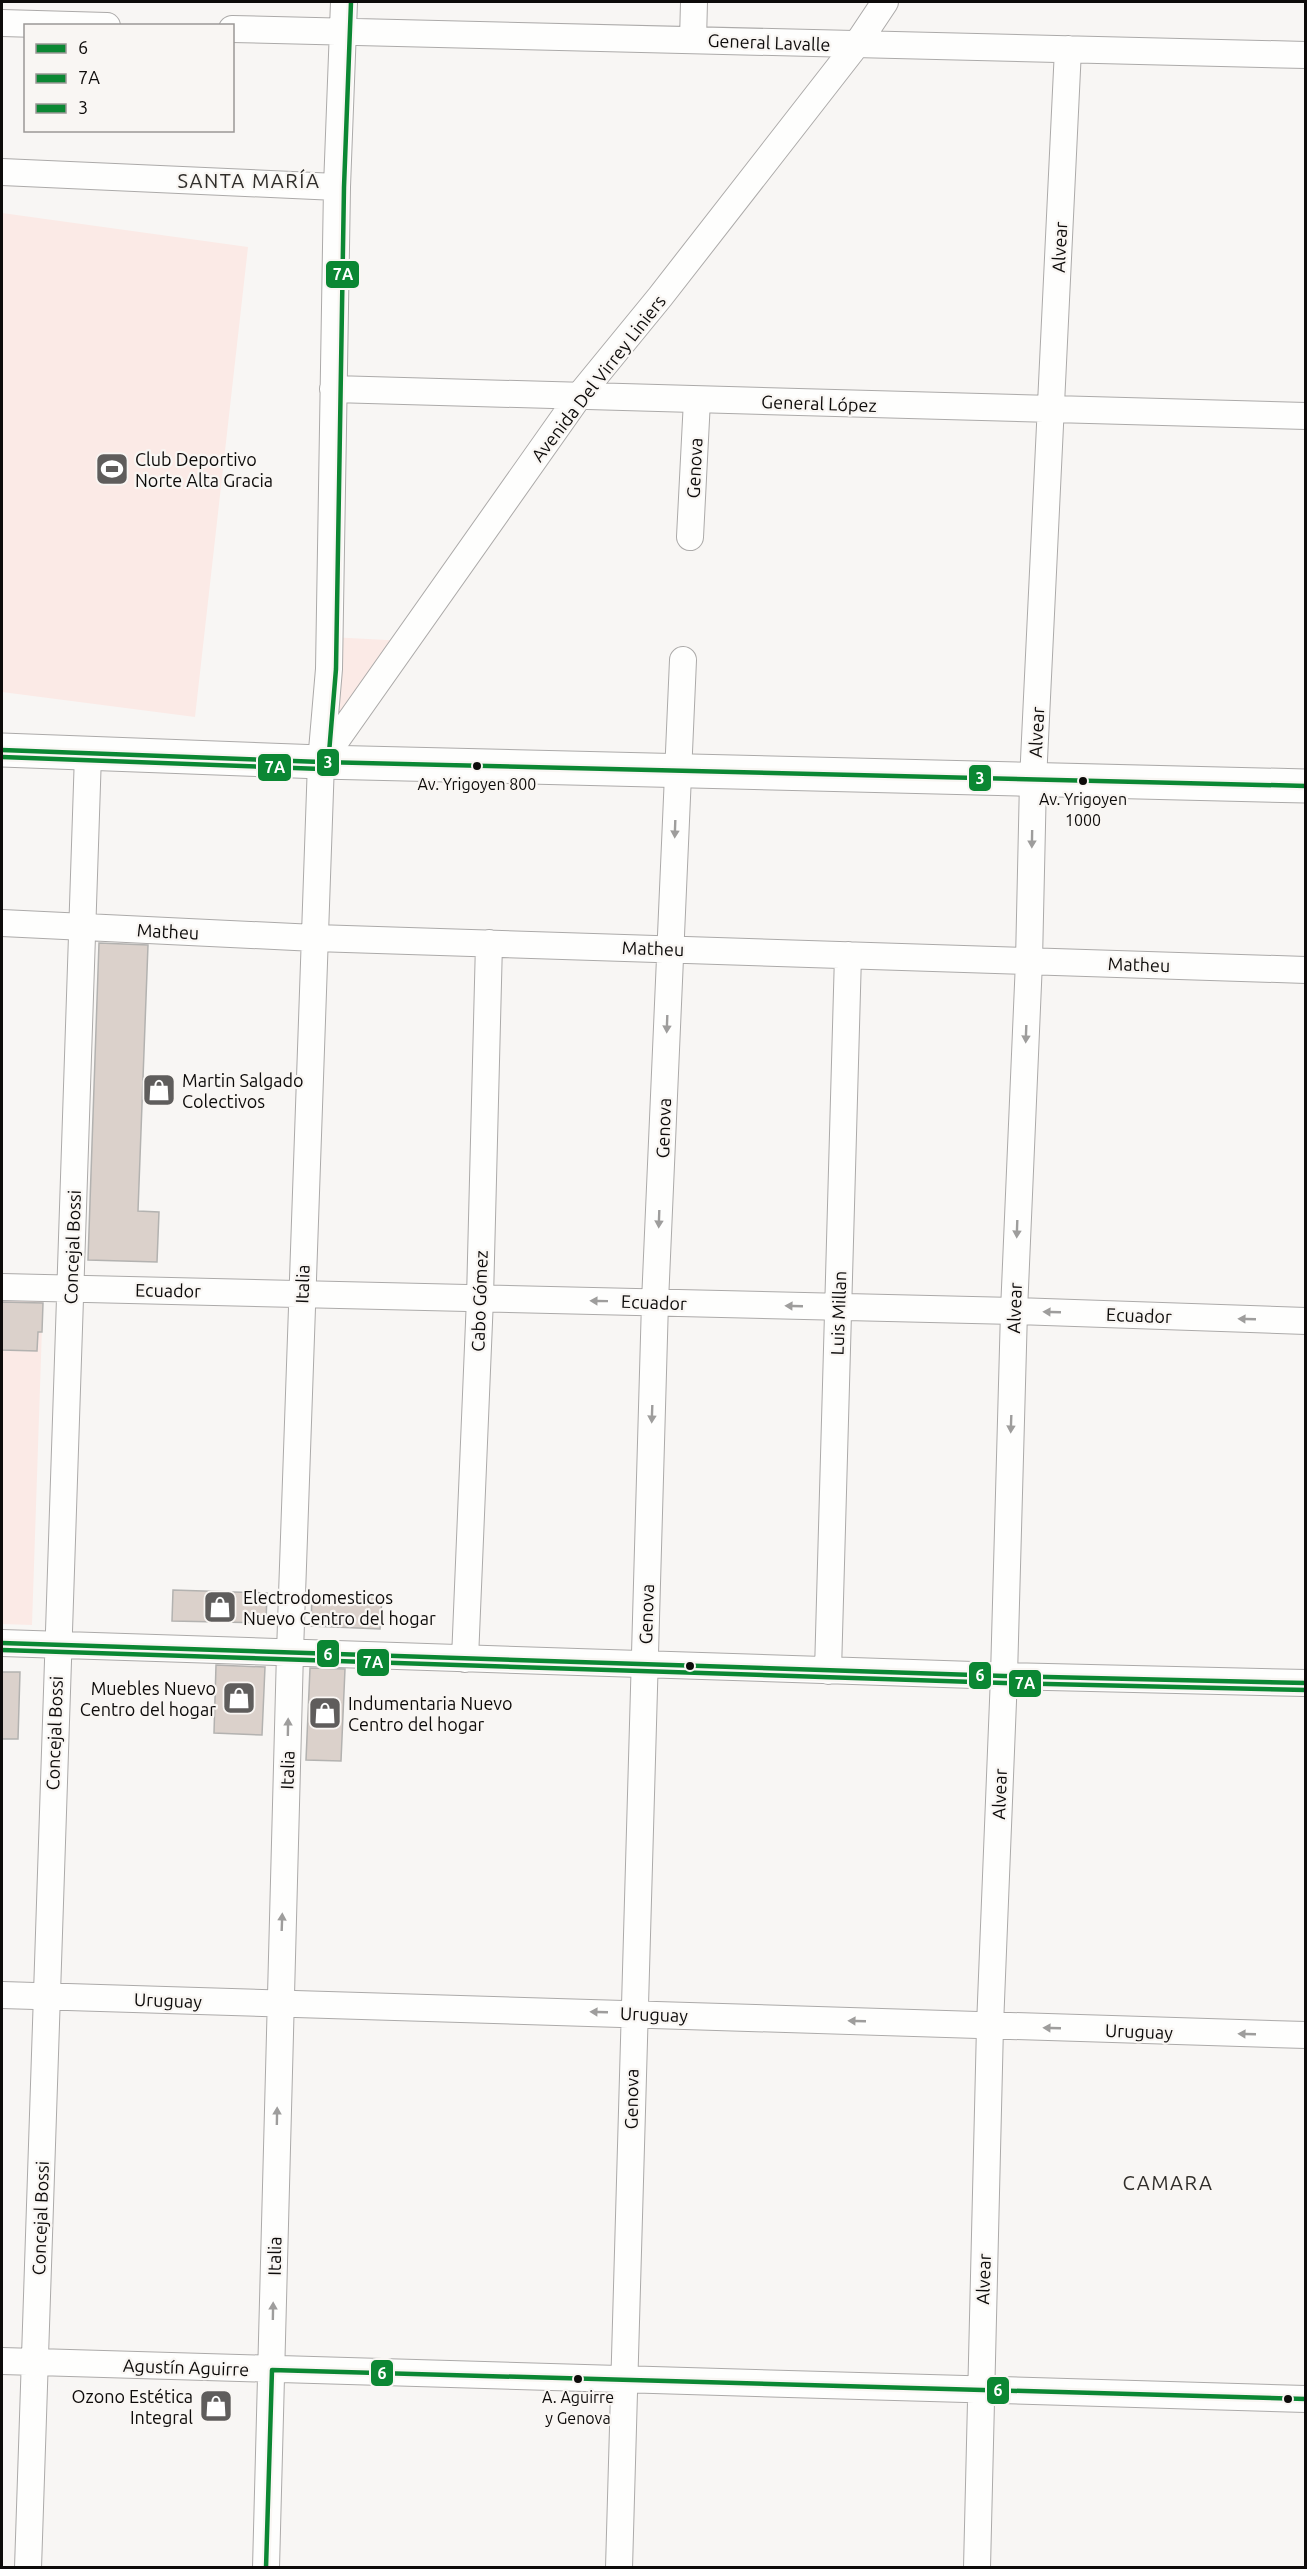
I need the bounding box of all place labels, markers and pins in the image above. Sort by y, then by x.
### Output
place label: Club Deportivo Norte Alta Gracia [135,449,273,490]
sports icon: Club Deportivo Norte Alta Gracia [94,451,130,487]
marker: Av. Yrigoyen 800 [471,760,483,772]
place label: Av. Yrigoyen 800 [418,775,536,793]
marker: Av. Yrigoyen 1000 [1077,775,1089,787]
place label: Av. Yrigoyen 1000 [1039,790,1127,829]
place label: Martin Salgado Colectivos [182,1070,304,1111]
shop icon: Martin Salgado Colectivos [141,1072,177,1108]
place label: Electrodomesticos Nuevo Centro del hogar [243,1587,436,1628]
shop icon: Electrodomesticos Nuevo Centro del hogar [202,1589,238,1625]
unlabelled marker [684,1660,696,1672]
place label: Muebles Nuevo Centro del hogar [80,1678,216,1719]
shop icon: Muebles Nuevo Centro del hogar [221,1680,257,1716]
place label: Indumentaria Nuevo Centro del hogar [348,1693,513,1734]
shop icon: Indumentaria Nuevo Centro del hogar [307,1695,343,1731]
marker: A. Aguirre y Genova [572,2373,584,2385]
place label: Ozono Estética Integral [72,2386,193,2427]
shop icon: Ozono Estética Integral [198,2388,234,2424]
place label: A. Aguirre y Genova [542,2388,614,2427]
unlabelled marker [1282,2393,1294,2405]

